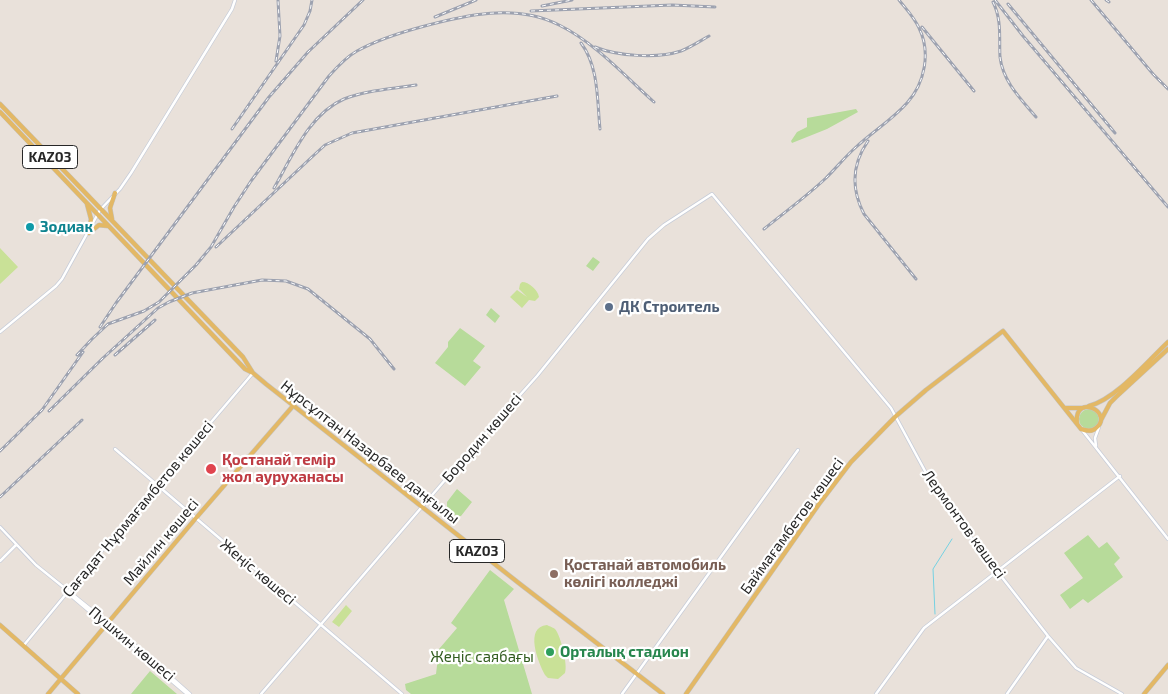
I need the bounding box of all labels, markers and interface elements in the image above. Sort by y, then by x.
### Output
road number: KАZ03 [22,146,78,168]
place label: Зодиак [40,218,93,236]
marker: Зодиак [24,221,36,233]
place label: ДК Строитель [619,298,720,316]
marker: ДК Строитель [603,301,615,313]
street label: Нұрсұлтан Назарбаев даңғылы [277,377,463,527]
street label: Бородин көшесі [438,390,526,486]
street label: Сағадат Нұрмағамбетов көшесі [59,417,217,601]
place label: Қостанай темір жол ауруханасы [222,451,344,486]
street label: Баймағамбетов көшесі [737,454,847,598]
marker: Қостанай темір жол ауруханасы [204,462,218,476]
street label: Лермонтов көшесі [918,466,1010,582]
street label: Майлин көшесі [120,495,202,589]
street label: Жеңіс көшесі [217,535,299,609]
road number: KАZ03 [450,540,504,562]
place label: Қостанай автомобиль көлігі колледжі [564,556,726,591]
marker: Қостанай автомобиль көлігі колледжі [548,568,560,580]
street label: Пушкин көшесі [85,603,179,685]
place label: Орталық стадион [560,643,689,661]
marker: Орталық стадион [544,646,556,658]
park label: Жеңіс саябағы [430,648,534,666]

